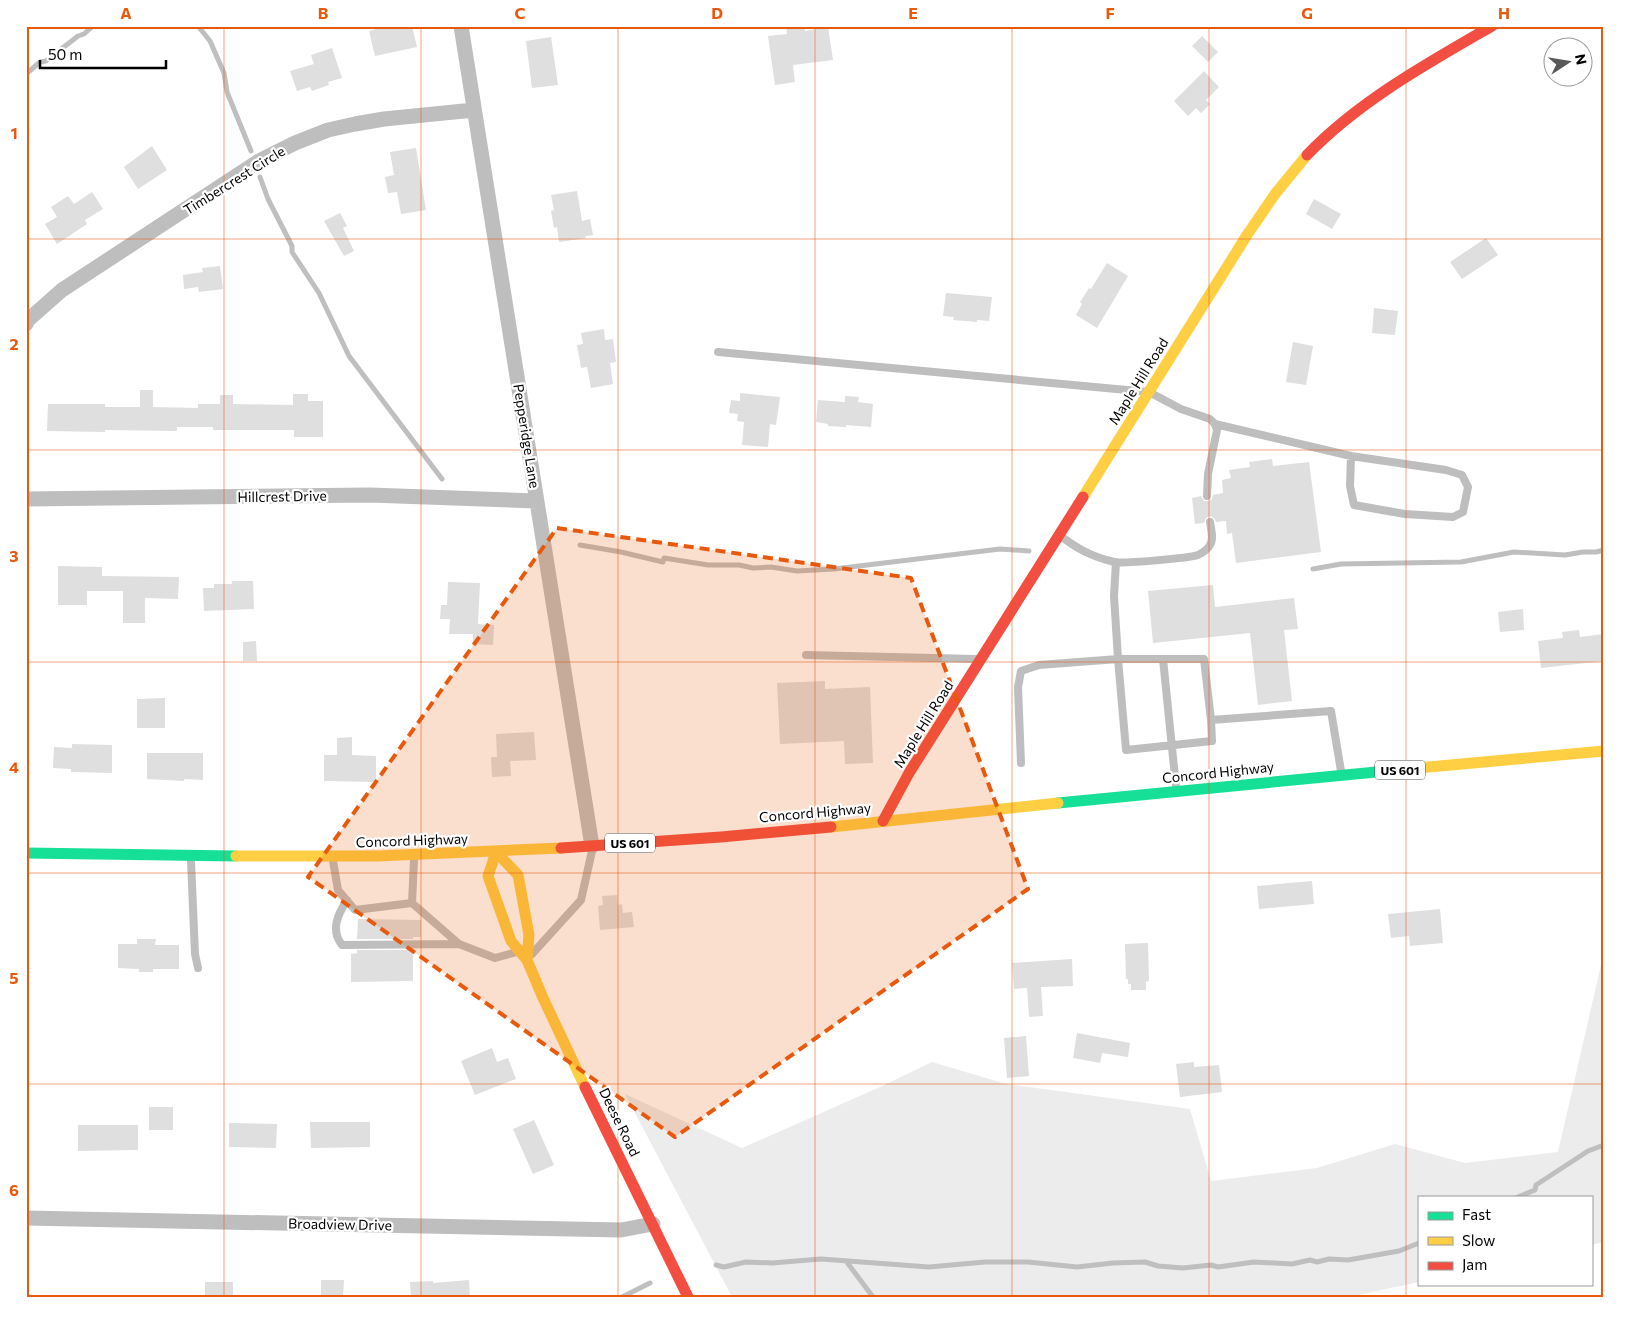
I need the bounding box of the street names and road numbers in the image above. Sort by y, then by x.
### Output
street label: Timbercrest Circle [180,142,288,218]
street label: Maple Hill Road [1105,334,1171,428]
street label: Pepperidge Lane [510,383,544,489]
street label: Hillcrest Drive [237,487,327,505]
street label: Maple Hill Road [890,677,956,771]
street label: Concord Highway [1161,758,1275,786]
road number: US 601 [1375,760,1425,780]
street label: Concord Highway [758,799,872,825]
street label: Concord Highway [356,830,468,850]
road number: US 601 [605,834,655,852]
street label: Deese Road [596,1085,644,1159]
street label: Broadview Drive [288,1215,392,1233]

